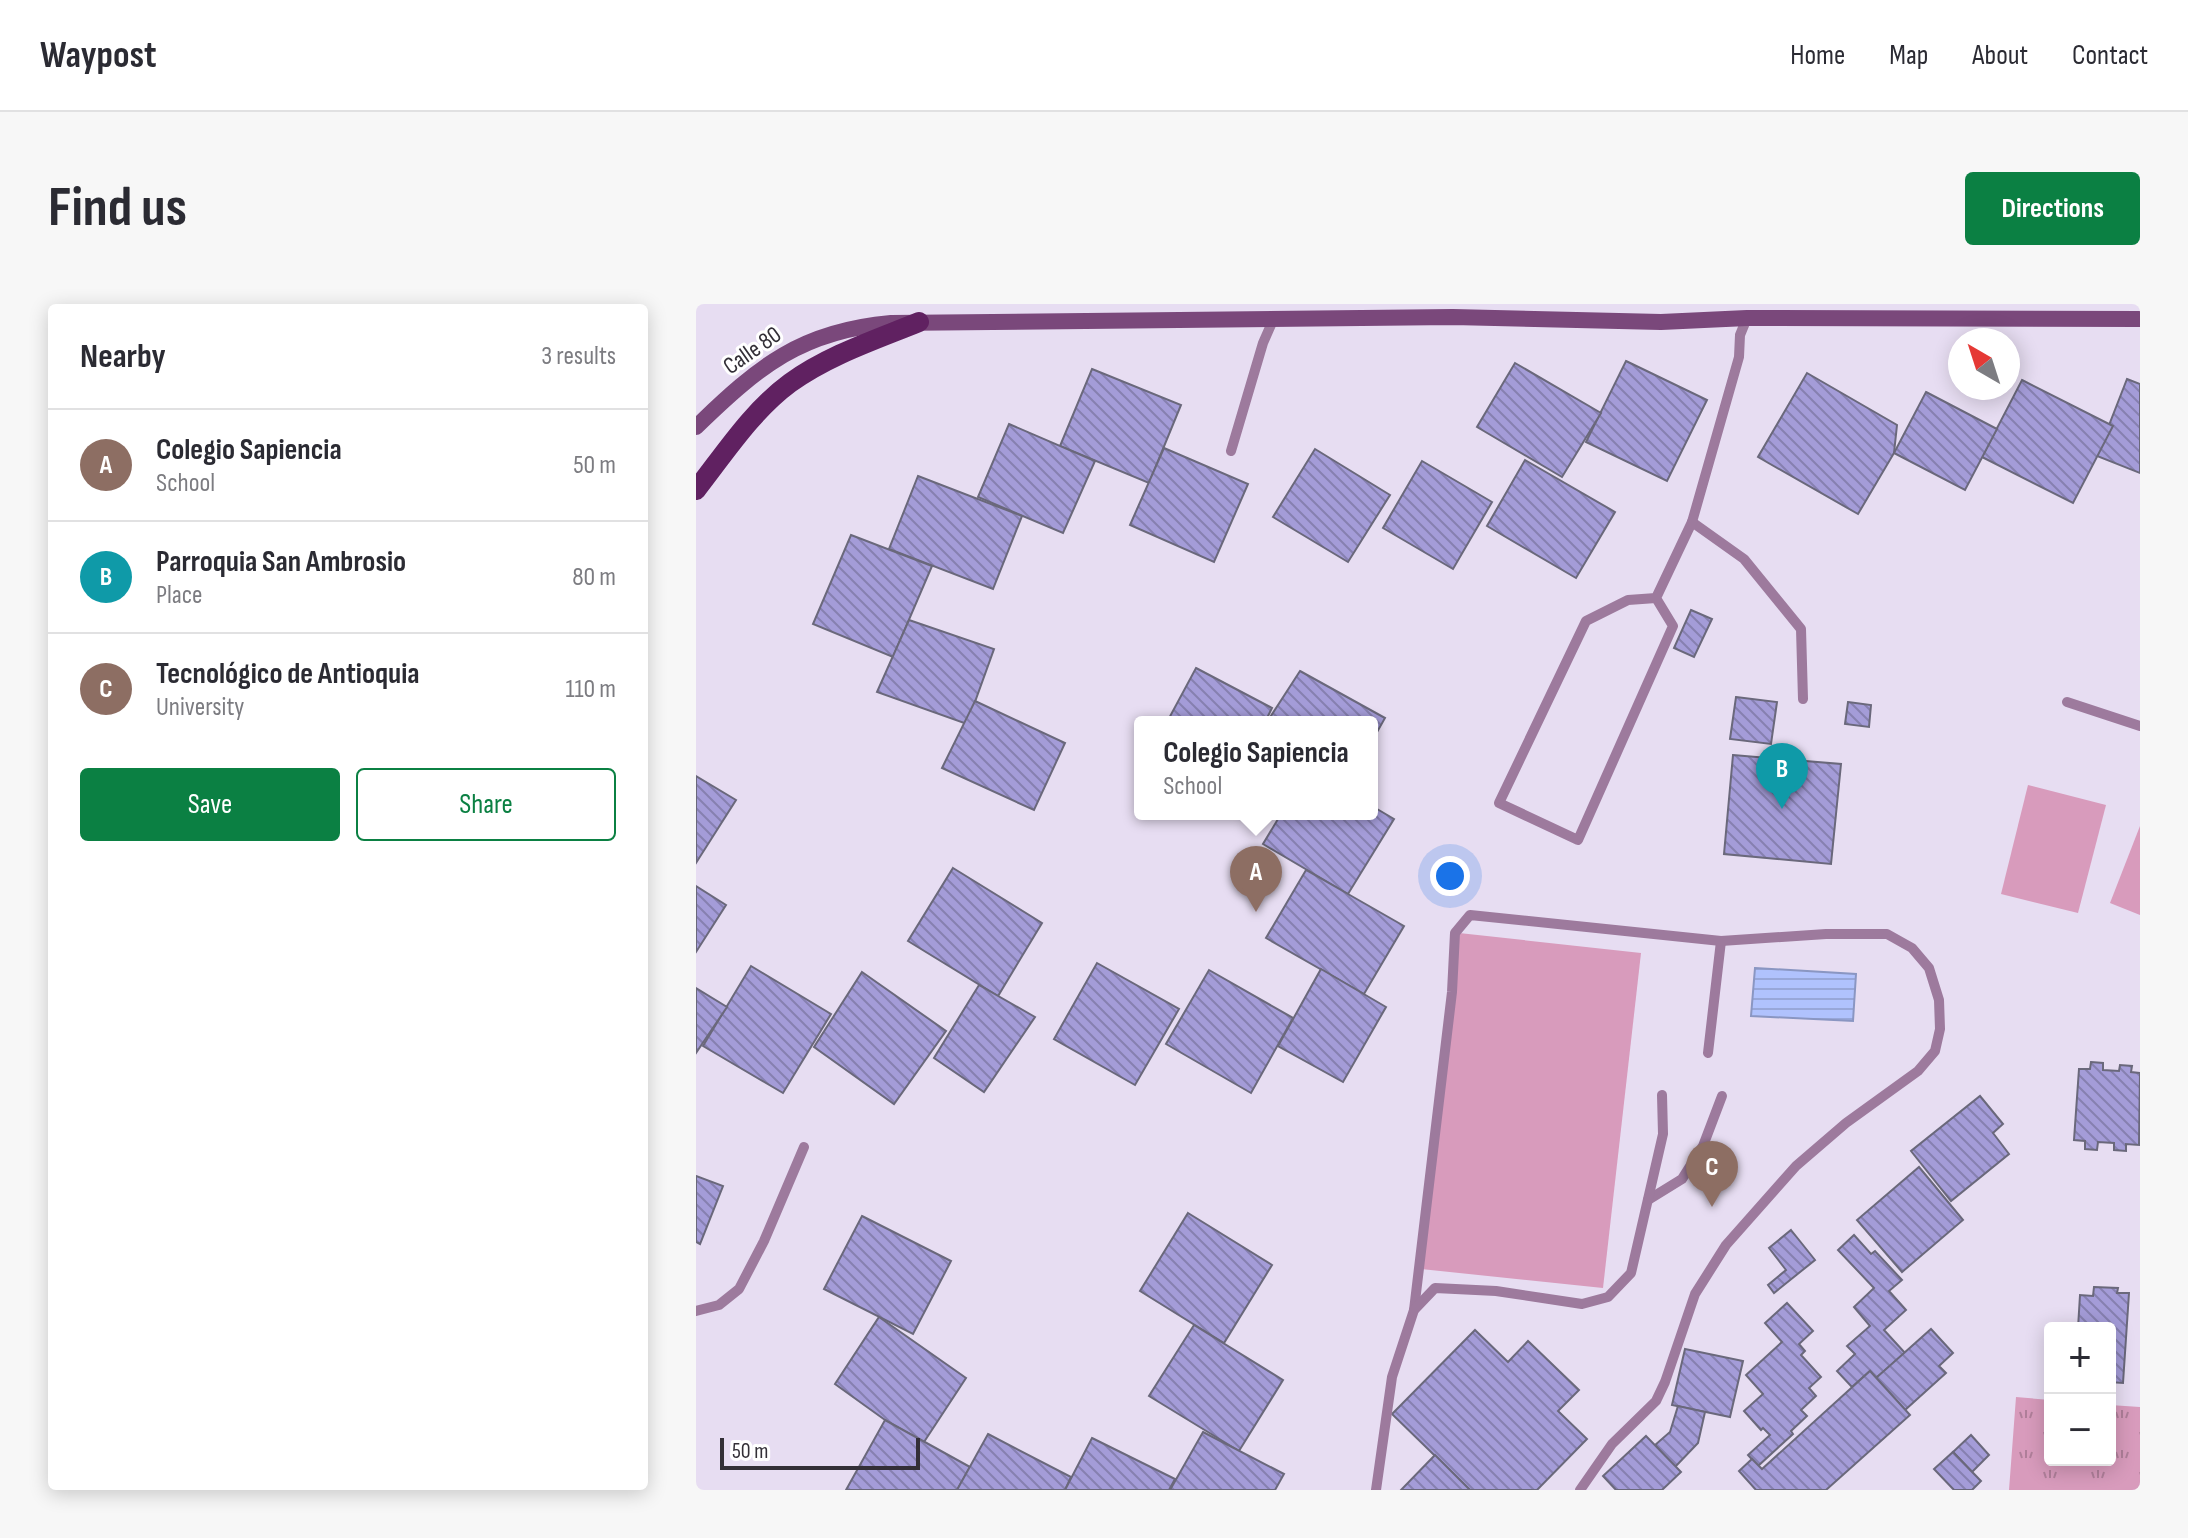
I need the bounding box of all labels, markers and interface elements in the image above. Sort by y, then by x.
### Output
text: Waypost [40,33,157,78]
text: Home [1790,39,1845,72]
text: Map [1889,39,1928,72]
text: About [1972,39,2028,72]
text: Contact [2072,39,2148,72]
button: Directions [1965,172,2140,245]
text: Find us [48,175,187,242]
street label: Calle 80 [718,320,787,381]
north arrow [1948,328,2020,400]
text: Nearby [80,336,166,377]
text: 3 results [541,341,616,372]
text: Colegio Sapiencia [156,432,342,468]
text: A [100,450,112,481]
text: 50 m [573,450,616,481]
text: School [156,468,215,499]
text: Parroquia San Ambrosio [156,544,406,580]
text: B [100,562,112,593]
text: 80 m [572,562,616,593]
text: Place [156,580,203,611]
text: Tecnológico de Antioquia [156,656,420,692]
text: C [99,674,113,705]
text: 110 m [565,674,616,705]
text: University [156,692,244,723]
popup [1134,716,1378,820]
text: Colegio Sapiencia [1163,735,1349,771]
pin: B [1756,743,1808,809]
button: Save [80,768,340,841]
button: Share [356,768,616,841]
text: School [1163,771,1222,802]
pin: A [1230,846,1282,912]
your location [1430,856,1470,896]
pin: C [1686,1141,1738,1207]
map controls [2044,1322,2116,1466]
button: + [2044,1322,2116,1394]
button: − [2044,1394,2116,1466]
scale bar [720,1434,920,1470]
text: 50 m [732,1438,768,1465]

